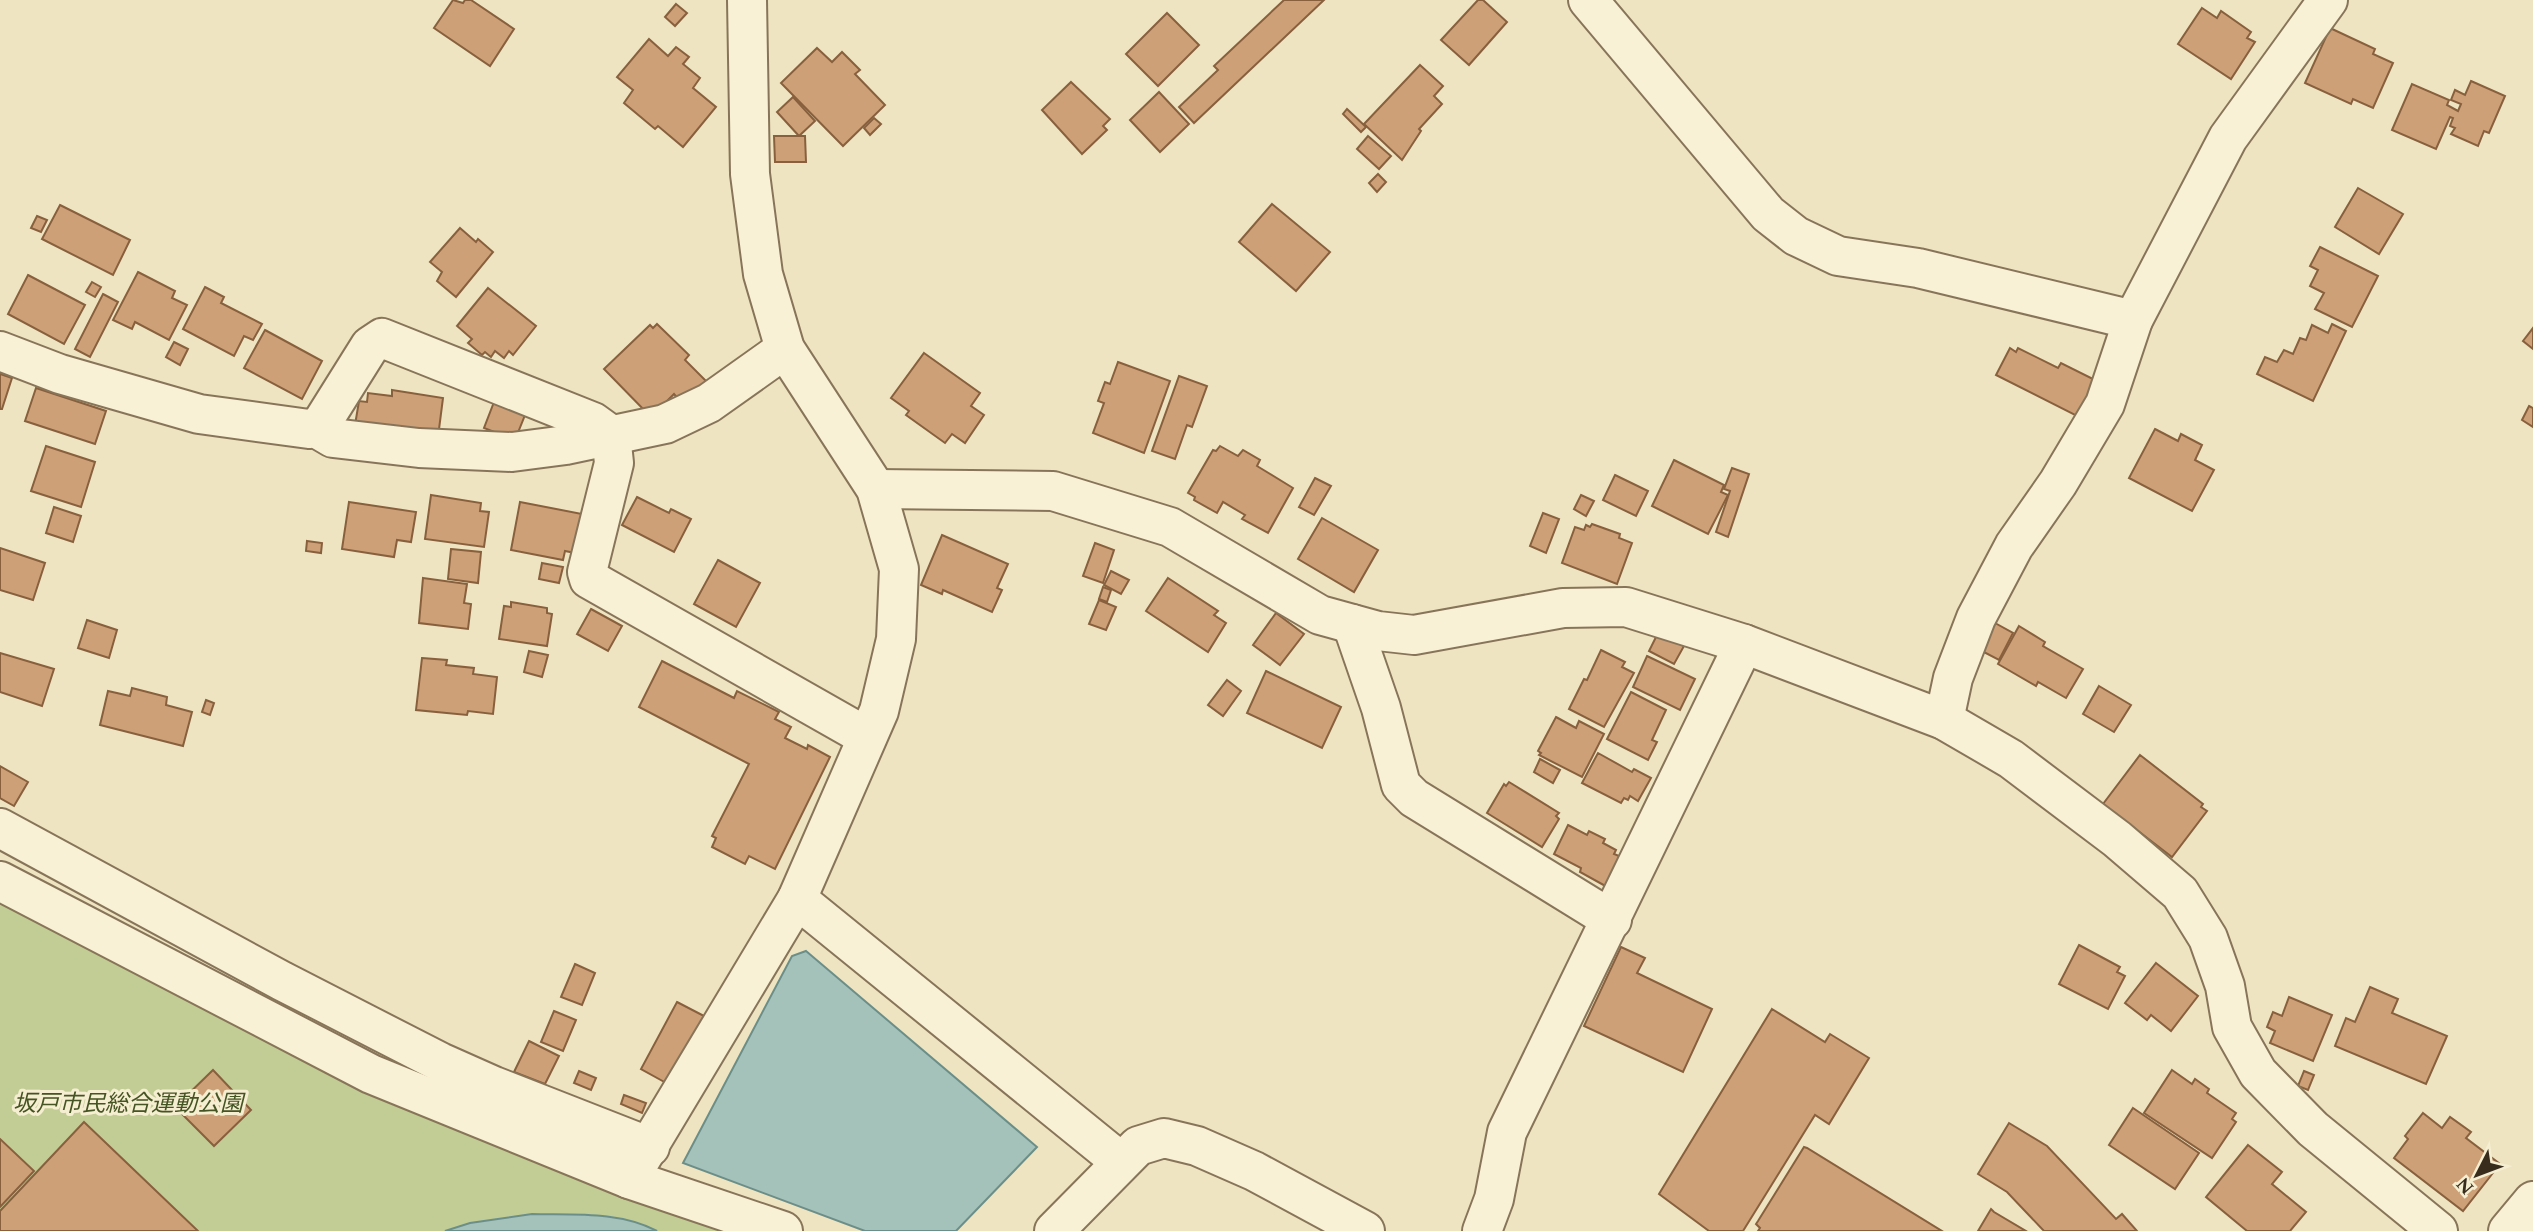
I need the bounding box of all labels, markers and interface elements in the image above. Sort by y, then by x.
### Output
park label: 坂戸市民総合運動公園 [13,1087,246,1122]
north arrow [2442,1140,2512,1210]
text: N [2450,1170,2481,1201]

